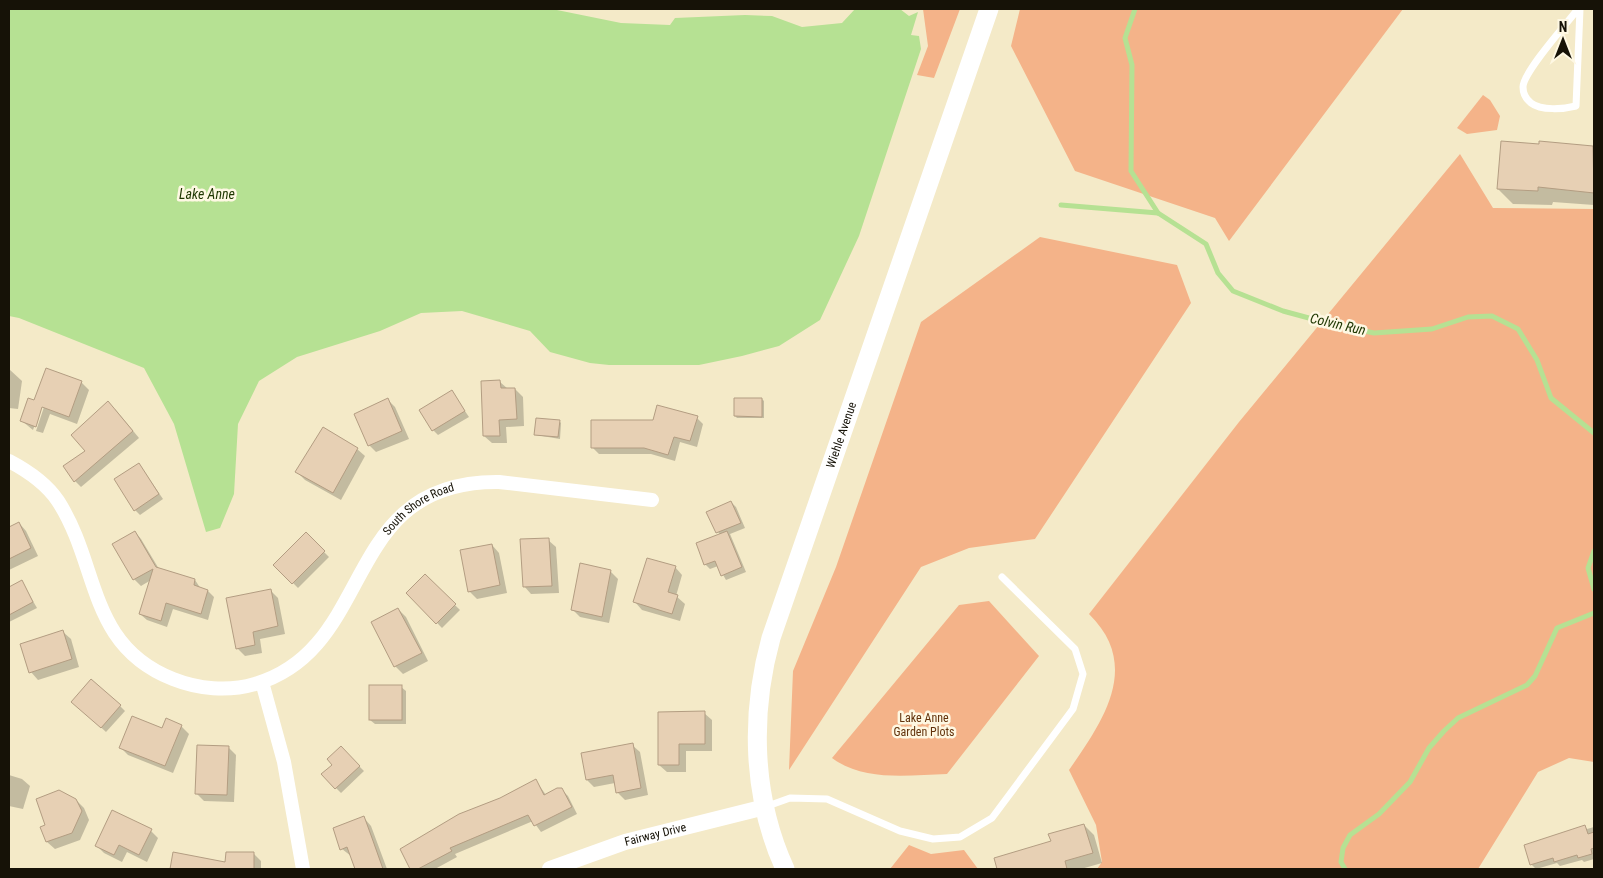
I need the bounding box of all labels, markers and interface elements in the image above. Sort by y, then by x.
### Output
north arrow [1538,15,1588,65]
text: N [1559,19,1567,35]
water label: Lake Anne [179,186,235,202]
water label: Colvin Run [1309,310,1367,338]
street label: Wiehle Avenue [823,400,859,470]
street label: South Shore Road [380,480,456,538]
park label: Lake Anne Garden Plots [894,711,954,739]
street label: Fairway Drive [623,820,688,849]

